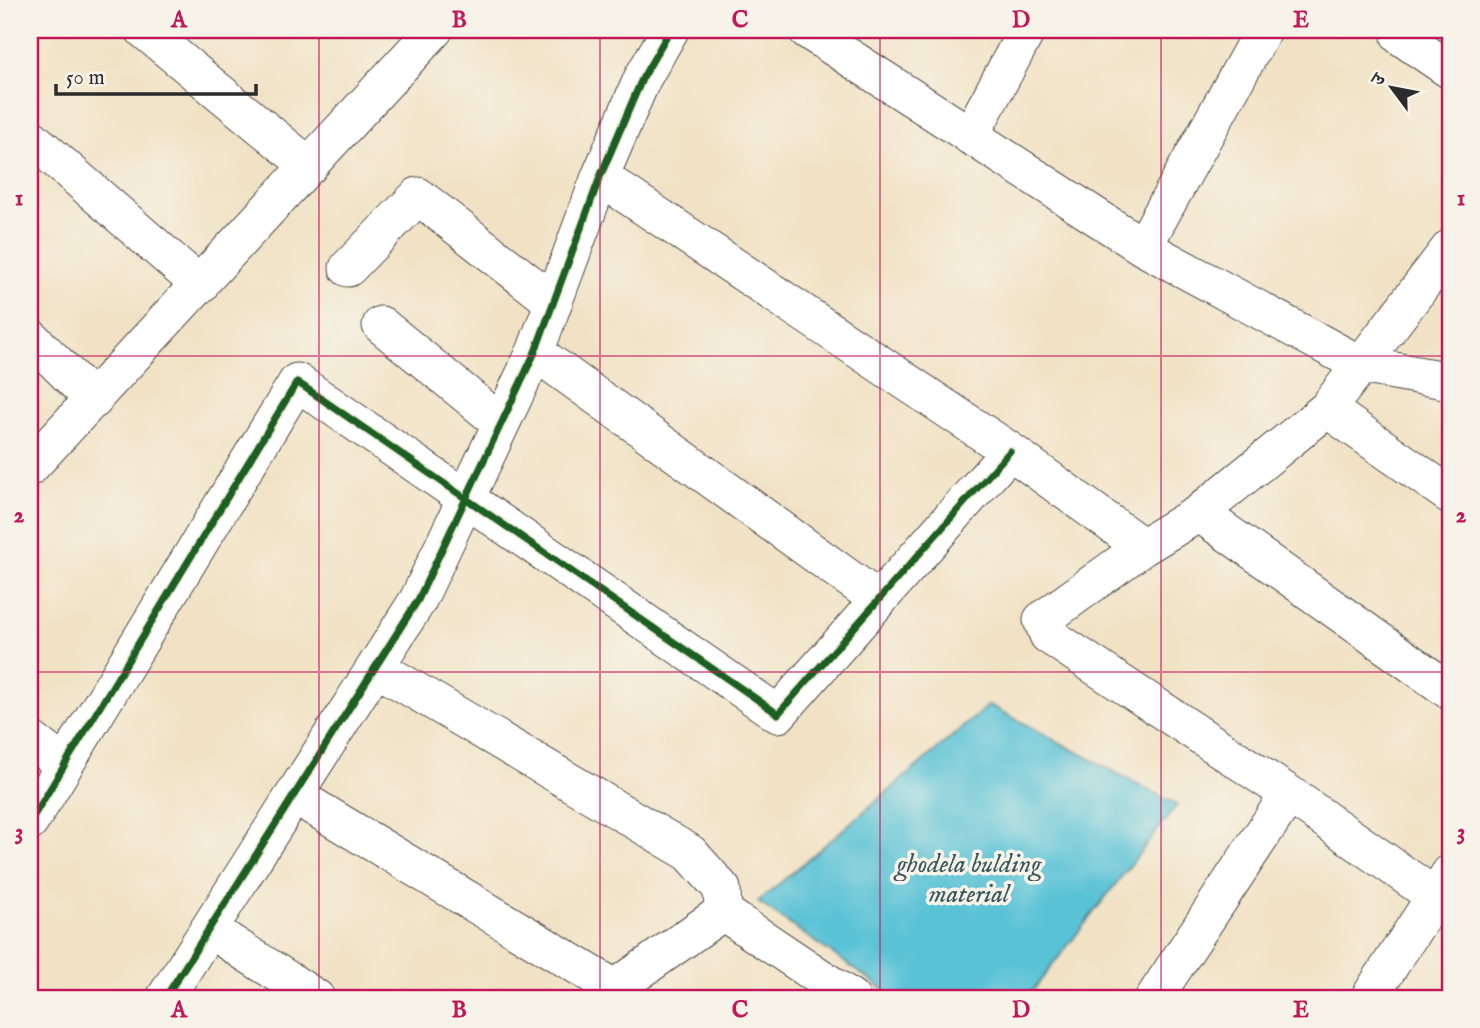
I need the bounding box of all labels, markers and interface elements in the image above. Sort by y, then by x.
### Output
text: A [170,6,188,35]
text: B [451,6,467,35]
text: C [732,6,749,35]
text: D [1012,6,1030,35]
text: E [1293,6,1309,35]
scale bar [56,52,256,96]
north arrow [1358,52,1428,122]
text: 50 m [66,65,105,92]
text: उ [1365,68,1393,92]
text: 1 [15,184,23,213]
text: 1 [1457,184,1465,213]
text: 2 [14,501,25,530]
text: 2 [1456,501,1467,530]
text: 3 [15,818,23,847]
text: 3 [1457,818,1465,847]
water label: ghodela bulding material [893,848,1042,911]
text: A [170,996,188,1025]
text: B [451,996,467,1025]
text: C [732,996,749,1025]
text: D [1012,996,1030,1025]
text: E [1293,996,1309,1025]

